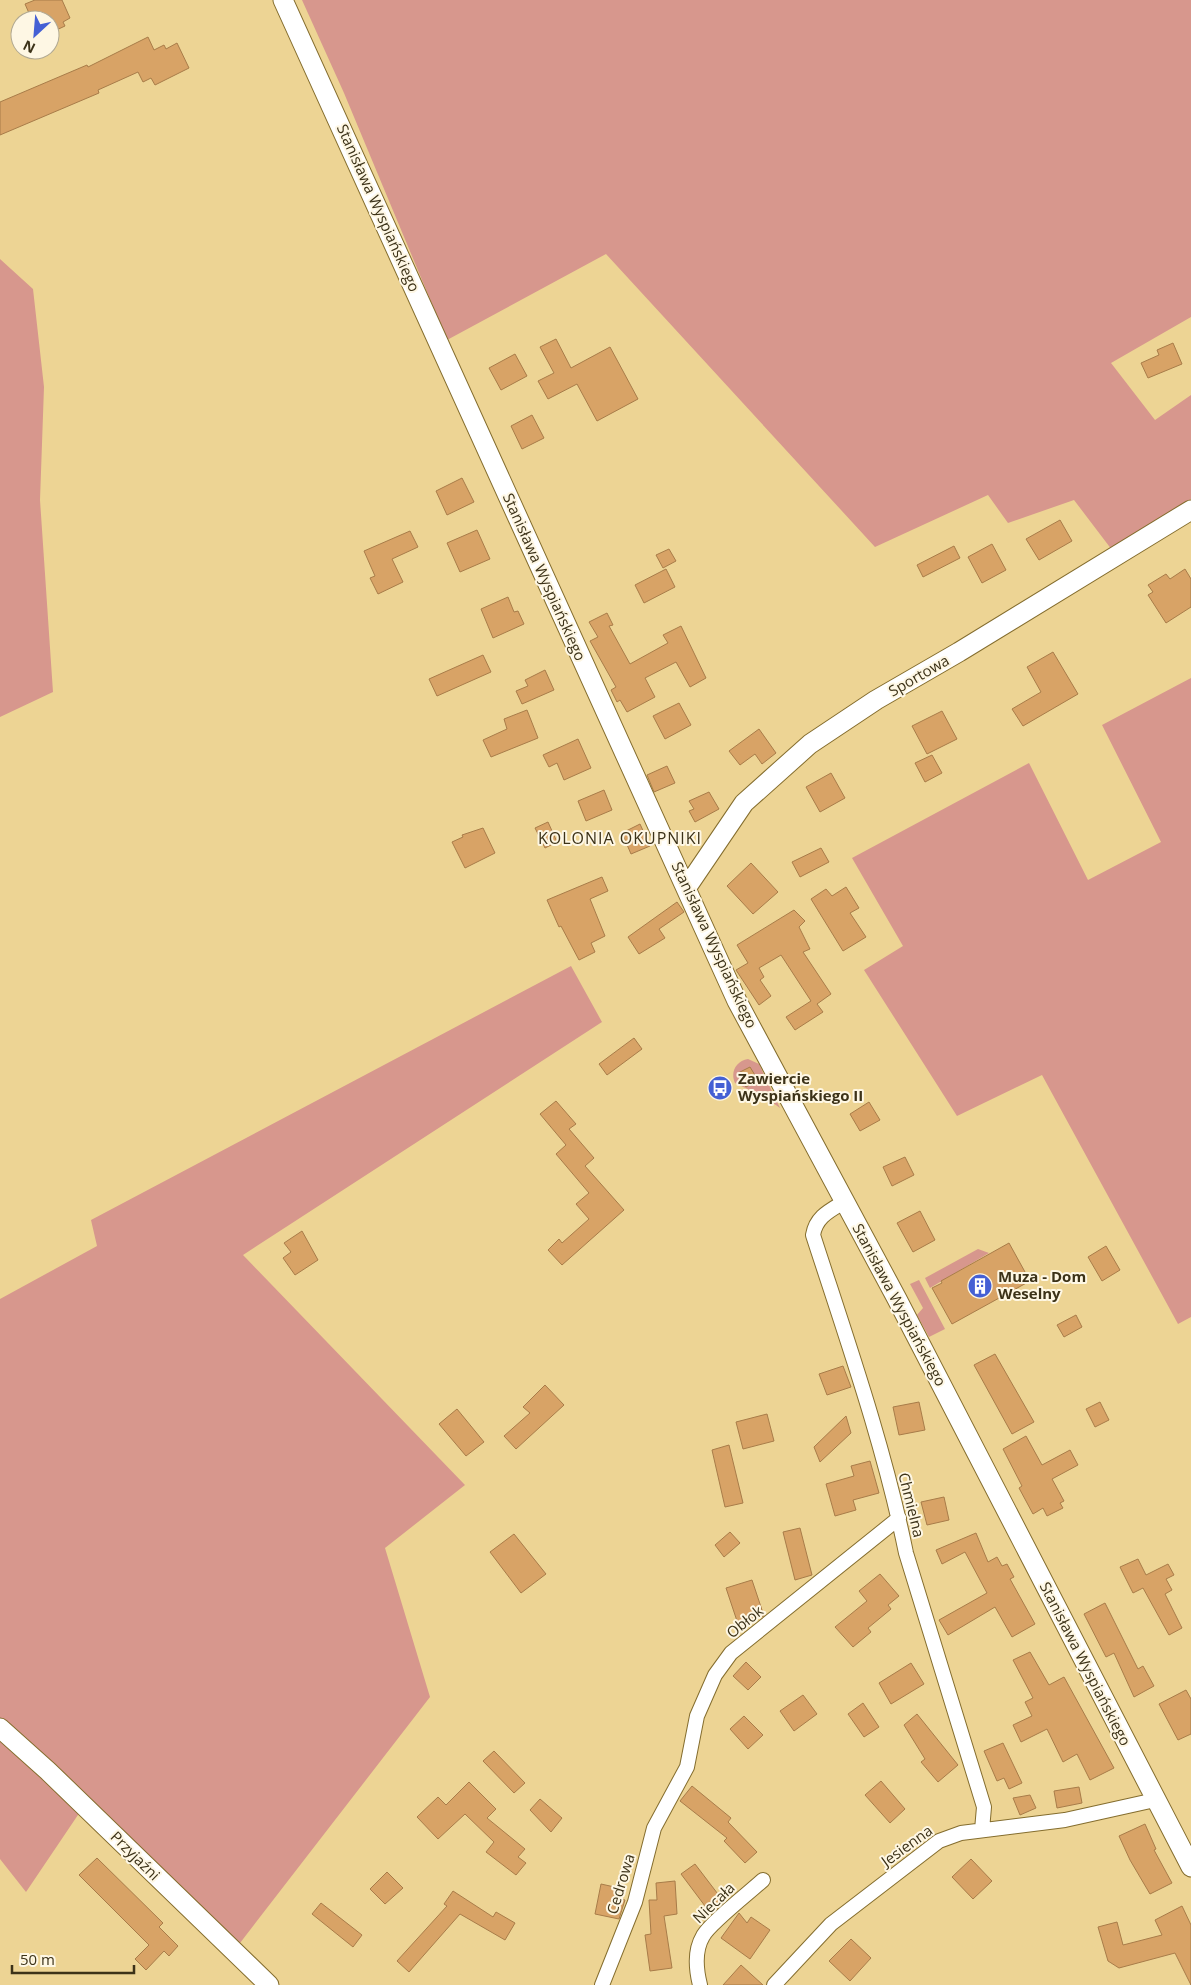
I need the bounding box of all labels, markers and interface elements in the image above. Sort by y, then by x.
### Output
north arrow [10,10,60,60]
text: N [20,36,38,58]
street label: Stanisława Wyspiańskiego [333,121,425,295]
street label: Stanisława Wyspiańskiego [499,490,591,664]
street label: Sportowa [885,650,952,701]
district label: KOLONIA OKUPNIKI [538,827,702,849]
street label: Stanisława Wyspiańskiego [668,858,762,1031]
place label: Zawiercie Wyspiańskiego II [738,1068,863,1105]
bus stop icon: Zawiercie Wyspiańskiego II [707,1075,733,1101]
street label: Stanisława Wyspiańskiego [848,1220,951,1389]
place label: Muza - Dom Weselny [998,1266,1086,1303]
building icon: Muza - Dom Weselny [967,1273,993,1299]
street label: Chmielna [894,1470,930,1539]
street label: Stanisława Wyspiańskiego [1036,1578,1136,1749]
street label: Obłok [722,1600,767,1642]
street label: Jesienna [875,1820,936,1872]
street label: Przyjaźni [107,1826,165,1884]
street label: Cedrowa [601,1851,639,1916]
street label: Niecała [688,1877,739,1927]
scale bar [12,1942,135,1974]
text: 50 m [20,1949,55,1969]

